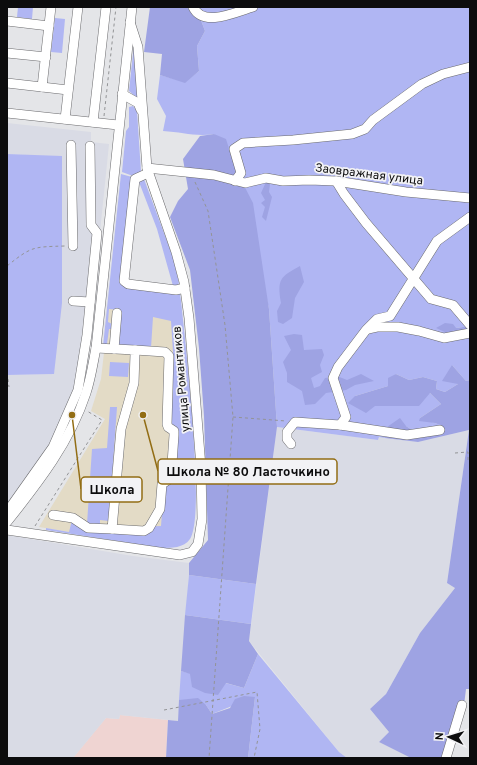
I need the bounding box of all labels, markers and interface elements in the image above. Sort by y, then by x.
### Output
street label: Заовражная улица [314,160,424,190]
street label: улица Романтиков [169,325,195,433]
callout: Школа № 80 Ласточкино [158,459,337,484]
text: Школа № 80 Ласточкино [166,465,330,481]
callout: Школа [81,477,142,502]
text: Школа [90,483,134,499]
north arrow [429,717,469,757]
text: N [433,732,447,741]

